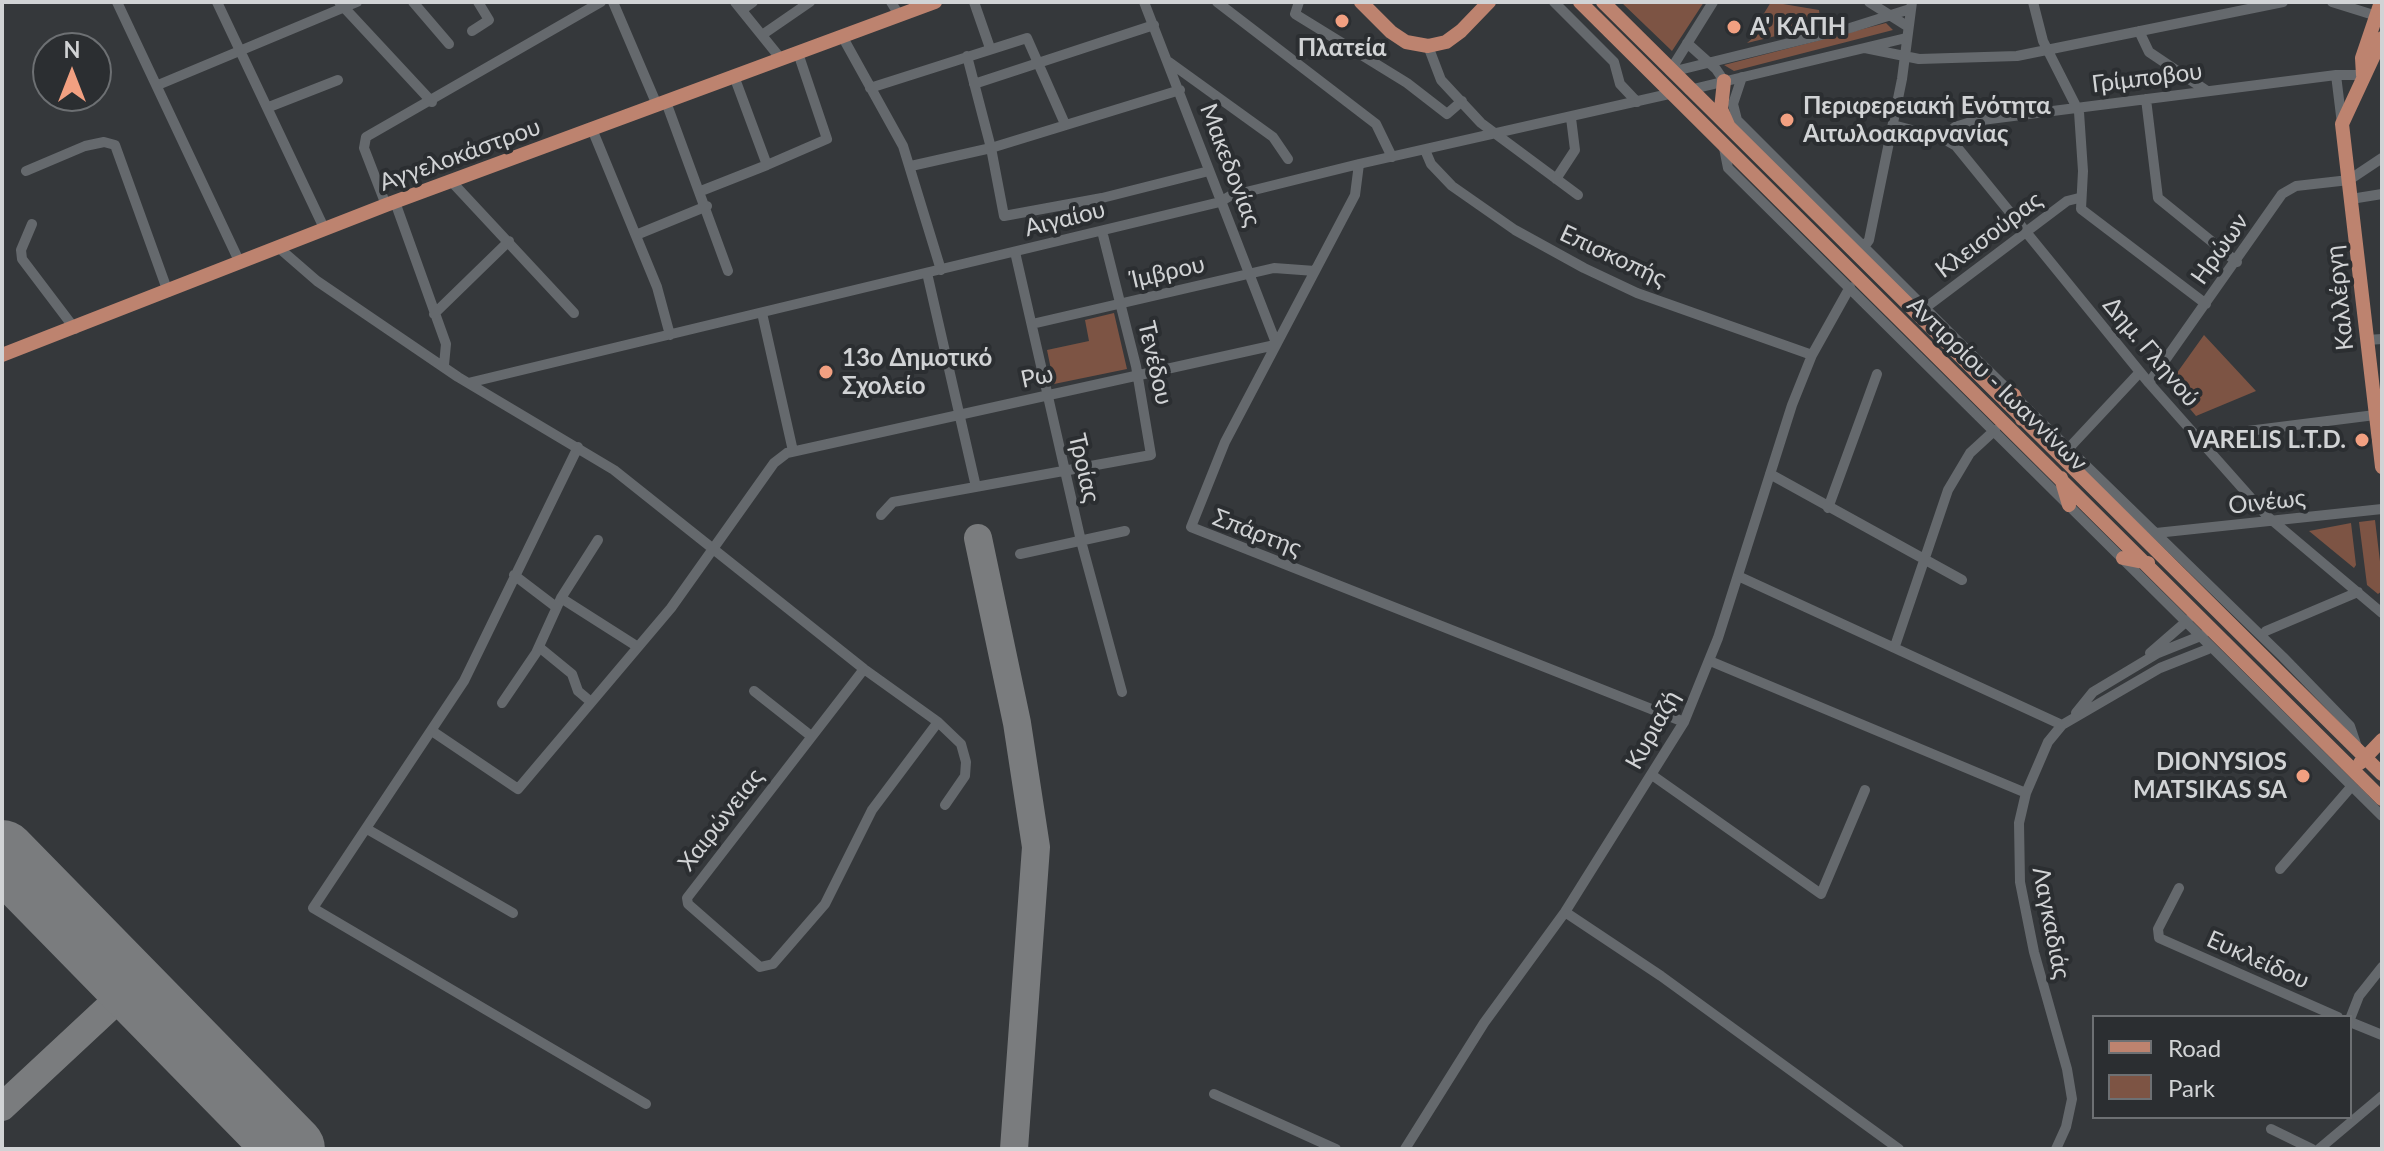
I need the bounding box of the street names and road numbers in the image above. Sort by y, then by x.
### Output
street label: Γρίμποβου [2090,57,2204,99]
street label: Μακεδονίας [1193,100,1267,230]
street label: Αγγελοκάστρου [376,113,544,197]
street label: Κλεισούρας [1930,186,2048,284]
street label: Αιγαίου [1022,195,1108,243]
street label: Ηρώων [2185,208,2255,290]
street label: Επισκοπής [1555,219,1671,293]
street label: Καλλέργη [2320,244,2360,352]
street label: Ίμβρου [1128,250,1208,294]
street label: Αντιρρίου - Ιωαννίνων [1901,291,2093,477]
street label: Δημ. Γληνού [2097,291,2205,413]
street label: Τενέδου [1131,318,1179,408]
street label: Ρω [1018,360,1056,394]
street label: Τροίας [1062,431,1106,505]
street label: Οινέως [2227,484,2307,520]
street label: Σπάρτης [1209,503,1305,563]
street label: Κυριαζή [1620,685,1686,775]
street label: Χαιρώνειας [672,763,770,877]
street label: Λαγκαδιάς [2026,864,2076,982]
street label: Ευκλείδου [2202,925,2314,995]

